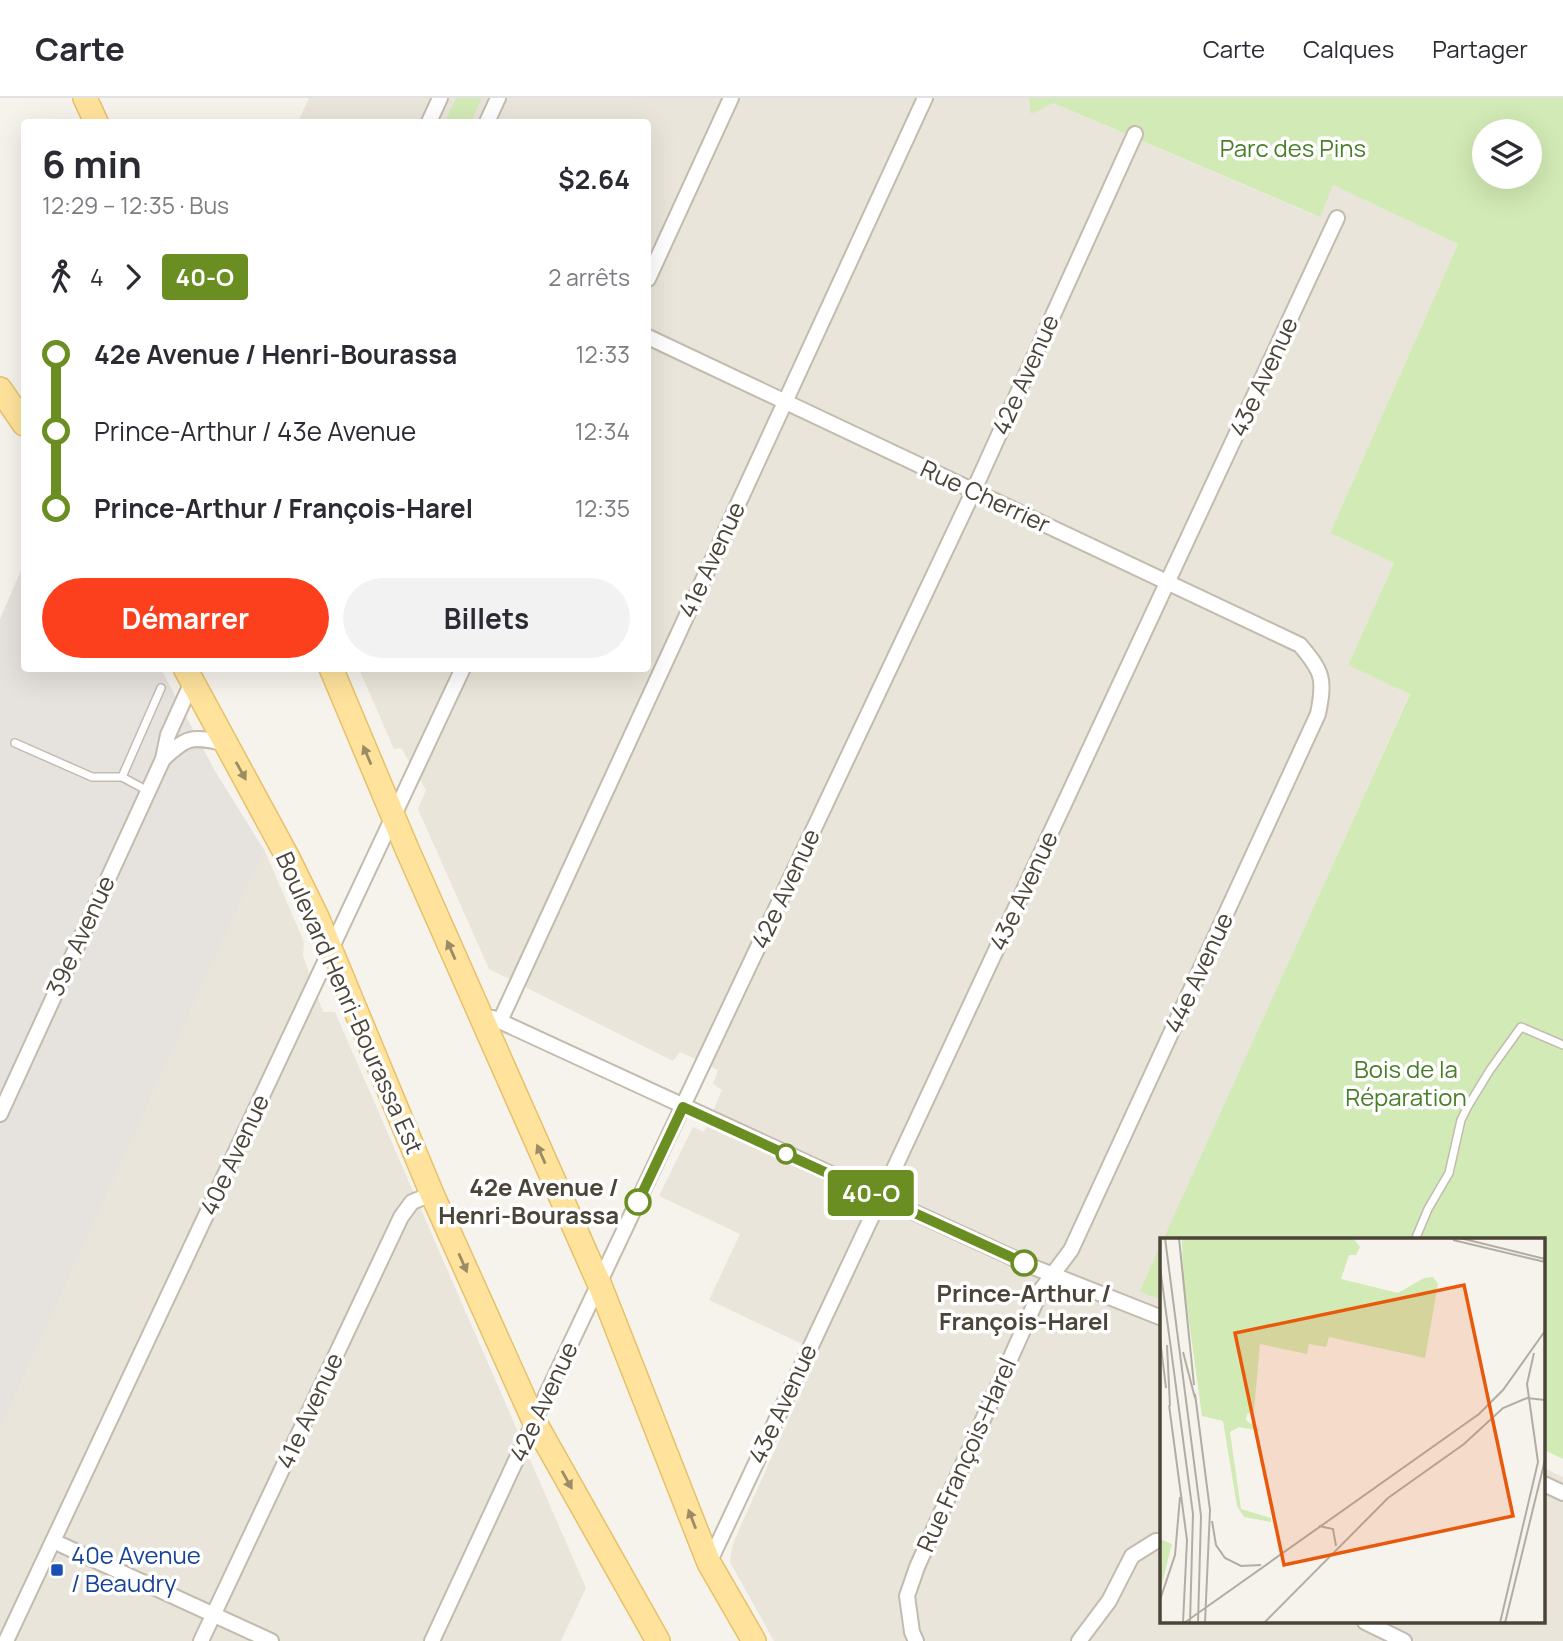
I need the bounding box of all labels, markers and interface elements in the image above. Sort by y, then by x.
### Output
text: Carte [35,26,125,71]
text: Carte [1203,32,1265,65]
text: Calques [1303,32,1394,65]
text: Partager [1432,32,1528,65]
map controls [1472,119,1542,189]
button: layers [1472,119,1542,189]
park label: Parc des Pins [1220,131,1366,164]
text: 6 min [42,137,142,189]
text: $2.64 [558,161,630,197]
text: 12:29 – 12:35 · Bus [42,189,229,221]
icon: walk [42,258,80,296]
icon: forward [114,258,152,296]
text: 40-O [176,260,234,293]
text: 4 [90,261,104,293]
text: 2 arrêts [548,261,630,293]
street label: 42e Avenue [983,309,1066,440]
street label: 43e Avenue [1221,311,1305,442]
text: 42e Avenue / Henri-Bourassa [94,336,457,372]
text: 12:33 [576,338,630,370]
text: Prince-Arthur / 43e Avenue [94,413,416,449]
text: 12:34 [575,415,630,447]
street label: Rue Cherrier [916,451,1056,540]
text: Prince-Arthur / François-Harel [94,490,473,526]
text: 12:35 [575,492,630,524]
street label: 41e Avenue [669,496,752,623]
button: Démarrer [42,578,329,658]
button: Billets [343,578,630,658]
one-way arrow [362,745,373,766]
one-way arrow [235,762,247,781]
street label: 42e Avenue [742,823,827,954]
street label: 43e Avenue [981,825,1065,956]
street label: Boulevard Henri-Bourassa Est [269,846,432,1159]
street label: 39e Avenue [37,870,122,1001]
street label: 44e Avenue [1155,907,1240,1038]
one-way arrow [445,940,457,960]
park label: Bois de la Réparation [1345,1052,1467,1113]
street label: 40e Avenue [191,1089,276,1220]
one-way arrow [535,1144,547,1164]
unlabelled marker [776,1144,796,1164]
place label: 42e Avenue / Henri-Bourassa [438,1170,619,1231]
line badge: 40-O [822,1170,920,1216]
text: 40-O [842,1176,900,1209]
marker: 42e Avenue / Henri-Bourassa [625,1189,651,1215]
inset map [1160,1238,1546,1624]
marker: Prince-Arthur / François-Harel [1011,1250,1037,1276]
one-way arrow [458,1252,469,1273]
place label: Prince-Arthur / François-Harel [937,1276,1111,1337]
street label: 42e Avenue [500,1336,585,1467]
street label: 43e Avenue [740,1338,824,1469]
street label: 41e Avenue [267,1347,350,1474]
street label: Rue François-Harel [908,1352,1023,1557]
one-way arrow [561,1471,573,1490]
one-way arrow [686,1509,697,1530]
place label: 40e Avenue / Beaudry [71,1538,201,1599]
marker: 40e Avenue / Beaudry [49,1562,65,1578]

